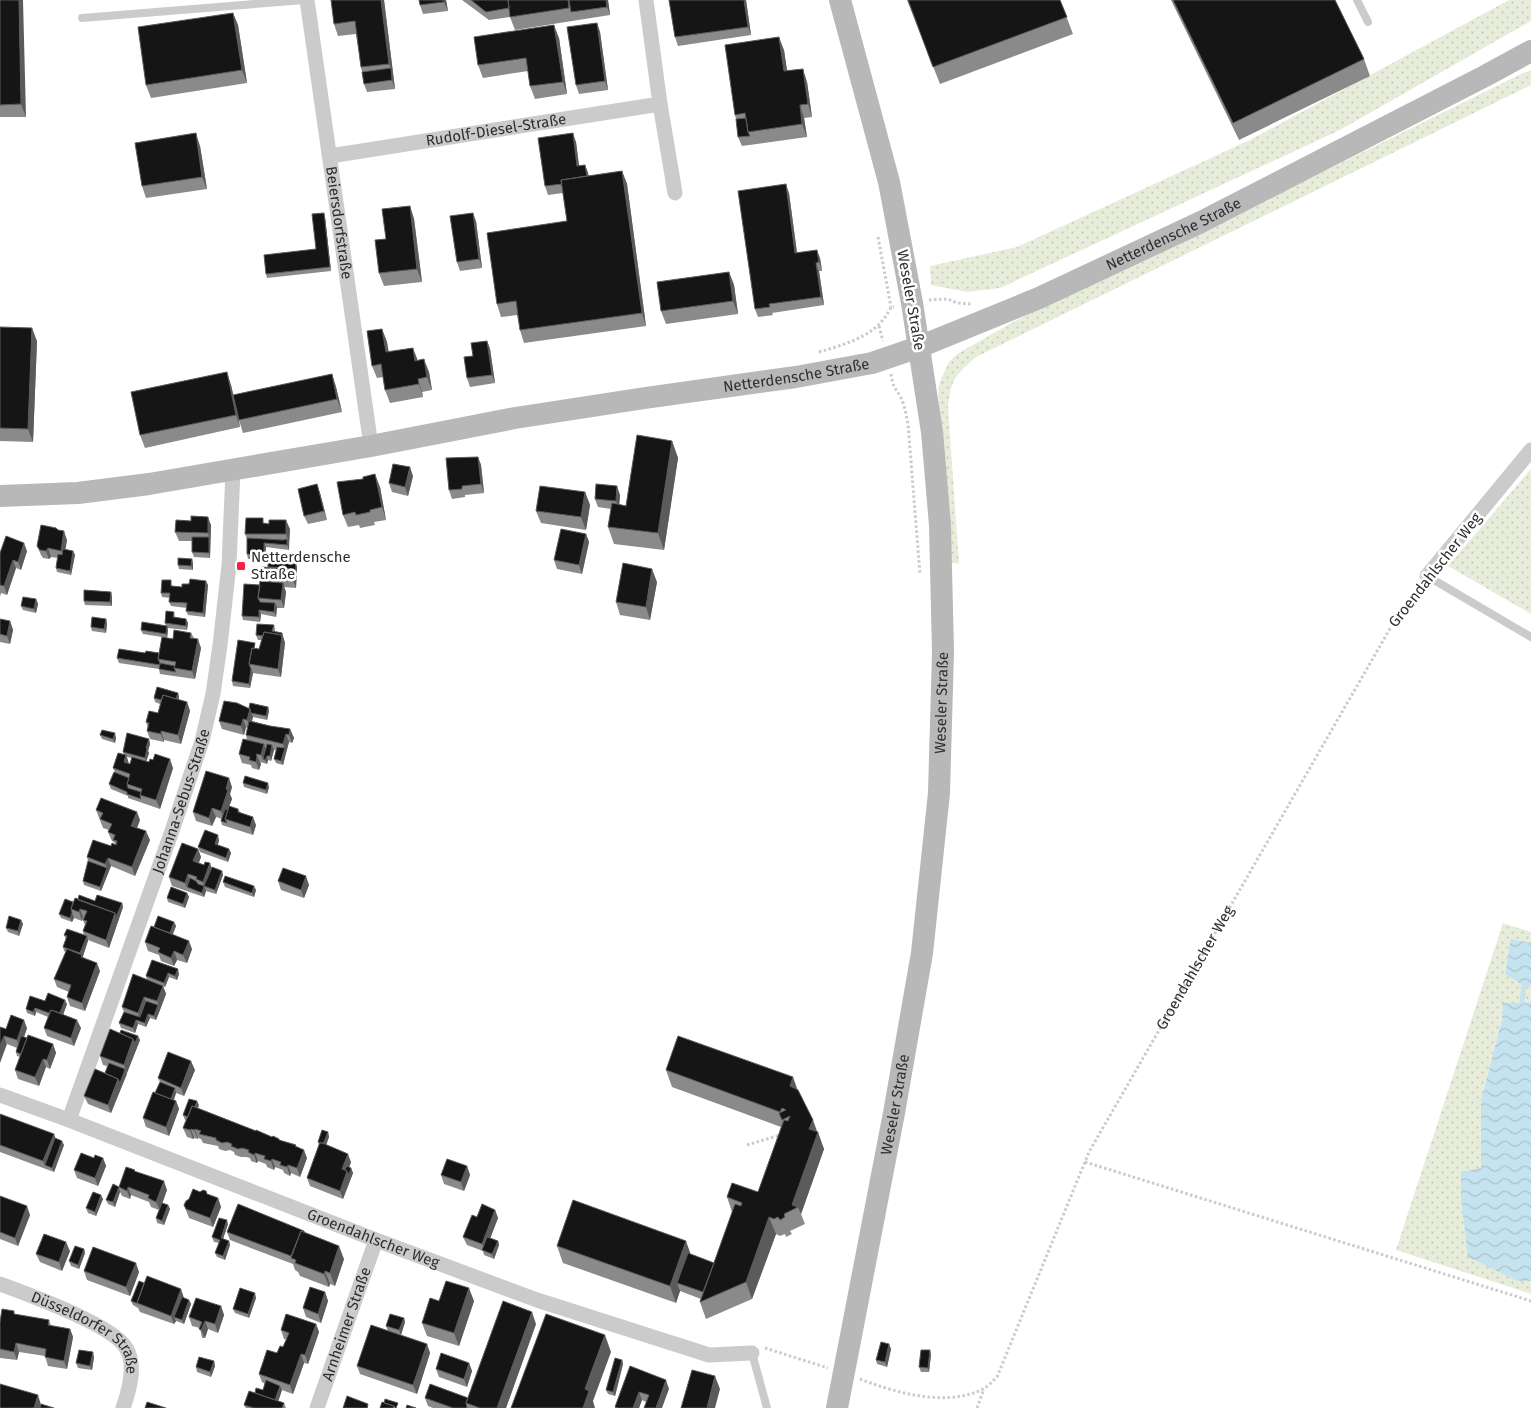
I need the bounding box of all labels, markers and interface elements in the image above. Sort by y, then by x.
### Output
street label: Rudolf-Diesel-Straße [424,110,567,150]
street label: Beiersdorfstraße [322,165,356,280]
street label: Netterdensche Straße [1103,194,1244,274]
street label: Weseler Straße [893,248,929,352]
street label: Netterdensche Straße [722,355,871,396]
street label: Groendahlscher Weg [1385,509,1485,631]
place label: Netterdensche Straße [251,548,351,583]
marker: Netterdensche Straße [235,560,247,572]
street label: Weseler Straße [931,652,952,754]
street label: Johanna-Sebus-Straße [148,727,214,876]
street label: Groendahlscher Weg [1152,902,1238,1033]
street label: Weseler Straße [877,1053,913,1156]
street label: Groendahlscher Weg [305,1205,442,1272]
street label: Arnheimer Straße [318,1265,375,1383]
street label: Düsseldorfer Straße [29,1288,141,1374]

